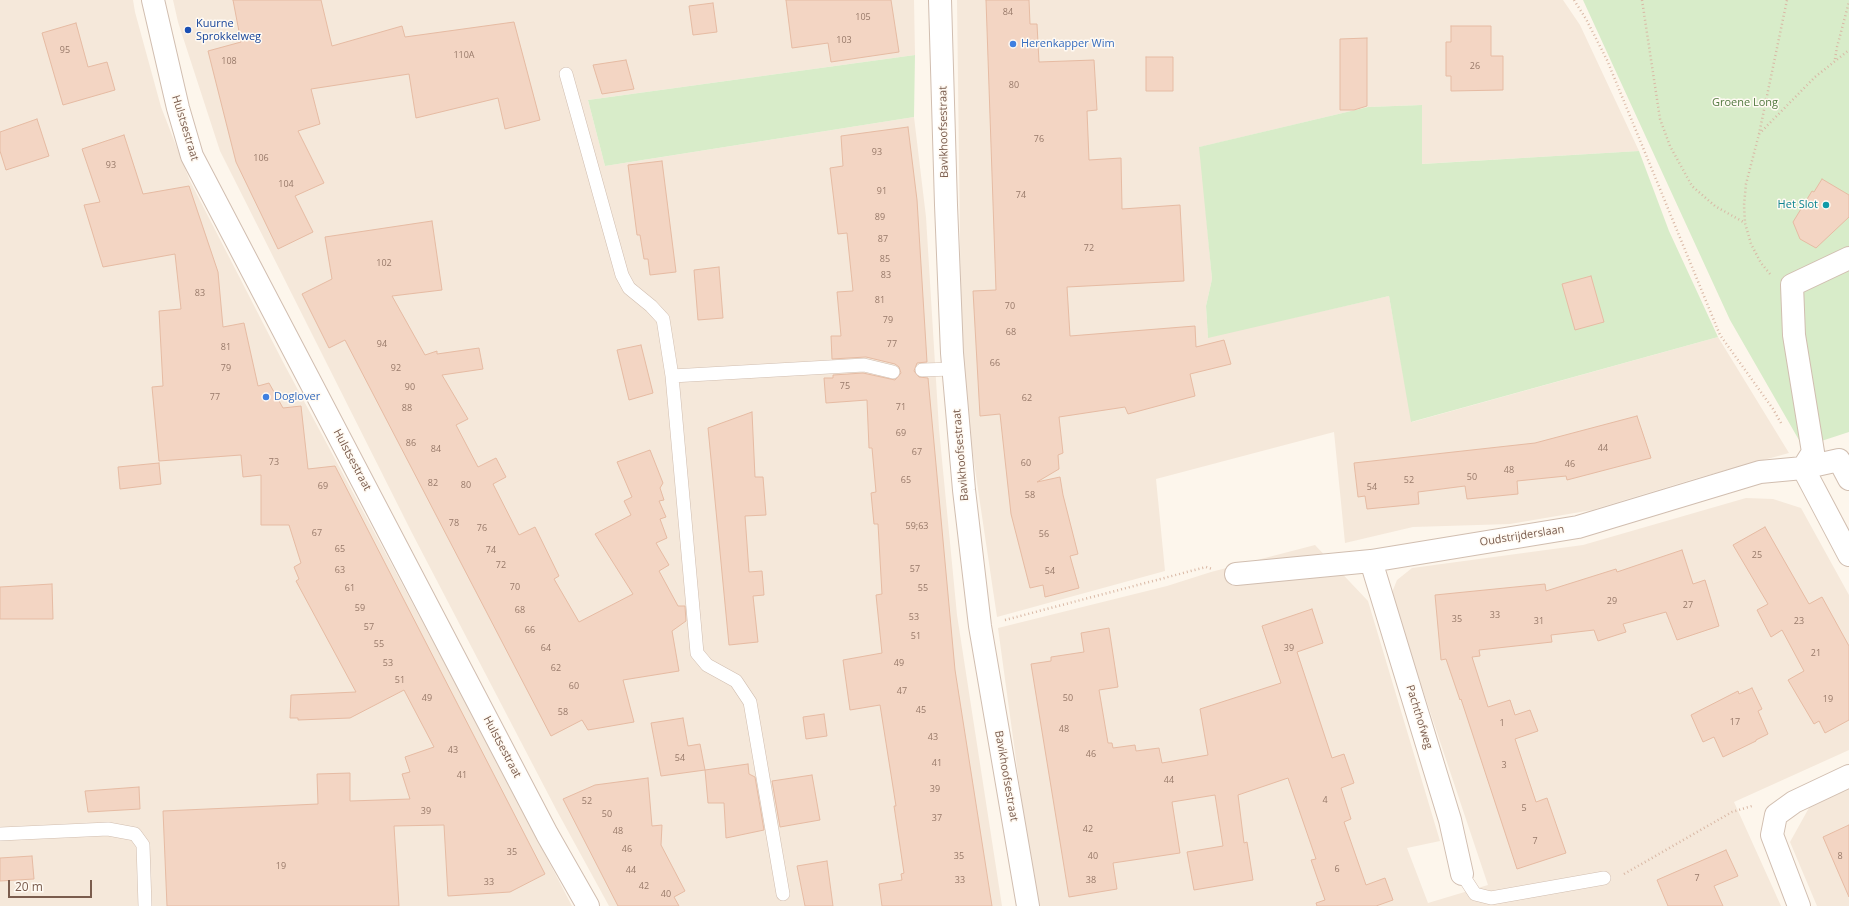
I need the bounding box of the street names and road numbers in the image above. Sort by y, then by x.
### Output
street label: Bavikhoofsestraat [937,86,951,178]
street label: Hulstsestraat [169,94,201,162]
street label: Bavikhoofsestraat [950,409,972,501]
street label: Hulstsestraat [330,427,374,493]
street label: Oudstrijderslaan [1479,523,1565,549]
street label: Pachthofweg [1403,683,1435,751]
street label: Hulstsestraat [480,714,524,780]
street label: Bavikhoofsestraat [991,729,1021,823]

